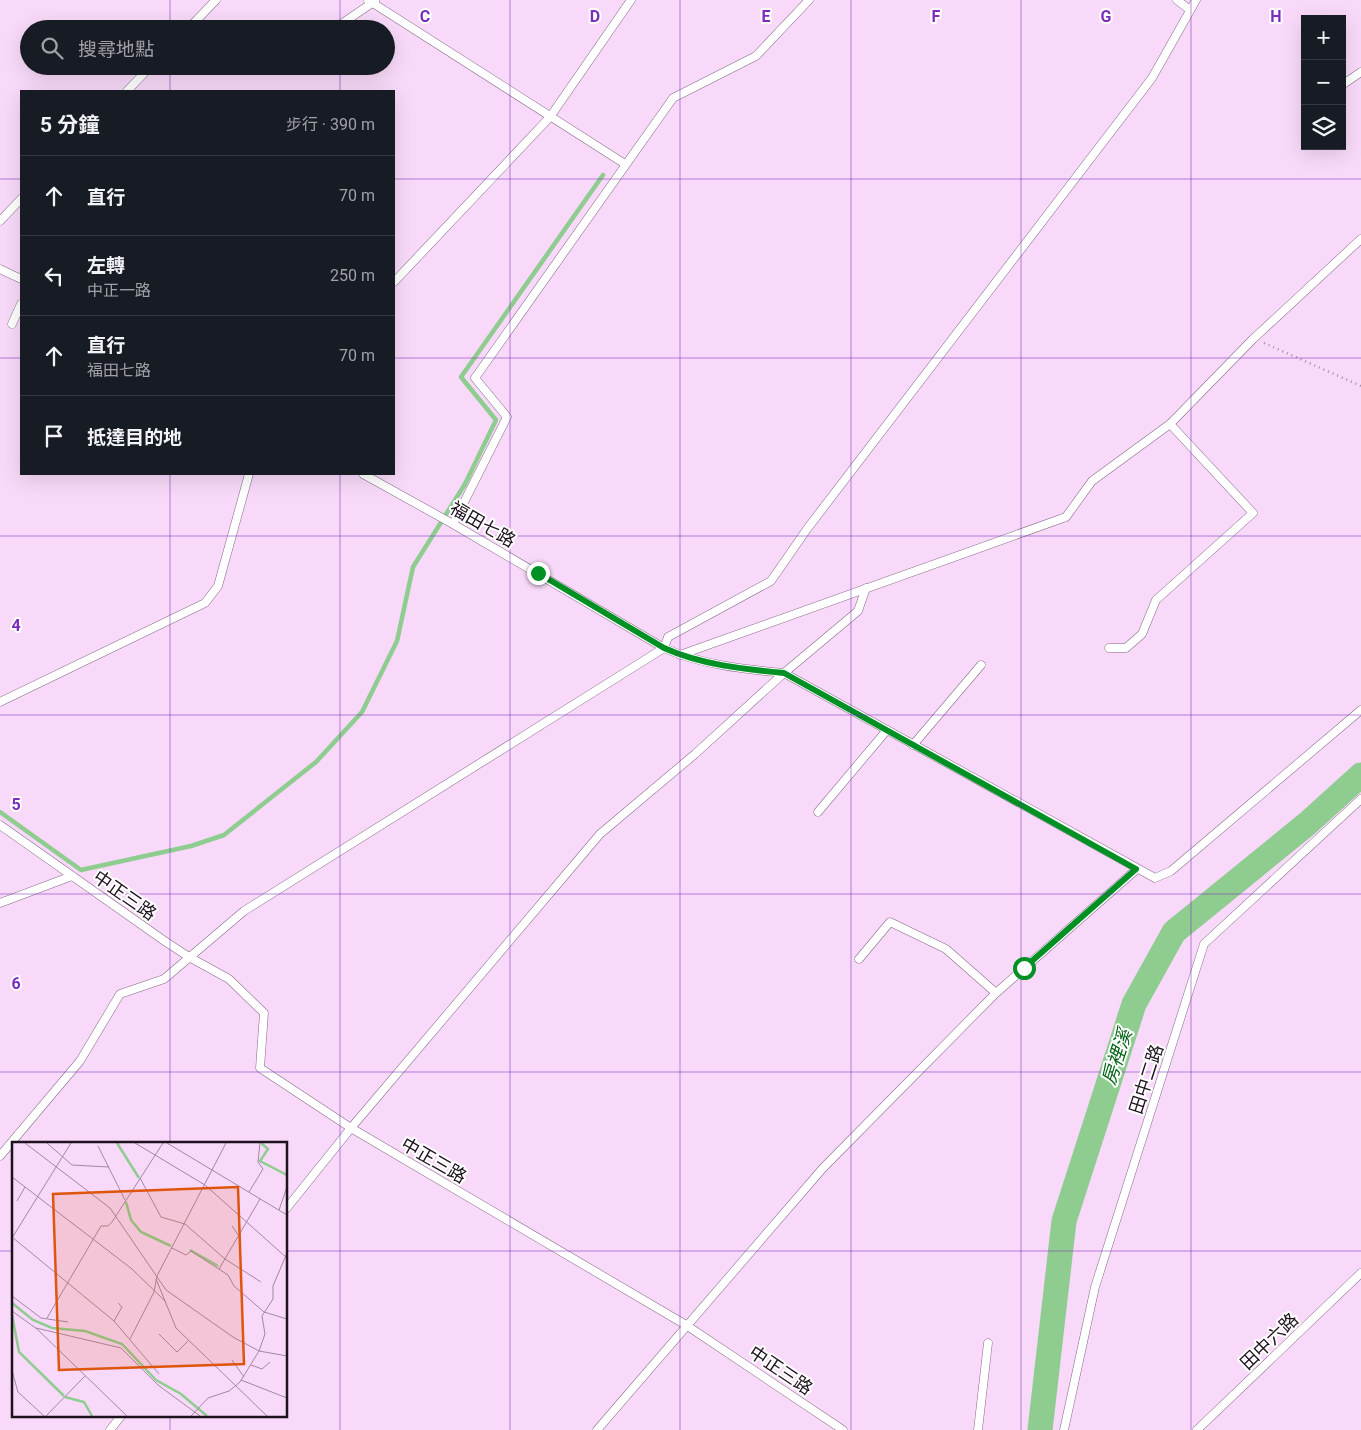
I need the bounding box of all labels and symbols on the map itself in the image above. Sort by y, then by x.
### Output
text: C [420,7,430,26]
text: D [590,7,600,26]
text: E [762,7,771,26]
text: F [932,7,941,26]
text: G [1101,7,1112,26]
text: H [1270,7,1282,26]
street label: 福田七路 [447,497,519,551]
route end [527,562,550,585]
text: 4 [11,616,21,635]
text: 5 [11,795,21,814]
street label: 中正三路 [89,866,161,924]
route start [1013,957,1036,980]
text: 6 [11,974,21,993]
water label: 房裡溪 [1097,1023,1138,1088]
street label: 田中二路 [1125,1042,1167,1116]
street label: 中正三路 [398,1133,470,1187]
inset map [12,1142,288,1418]
street label: 田中六路 [1236,1308,1302,1374]
street label: 中正三路 [745,1341,817,1399]

